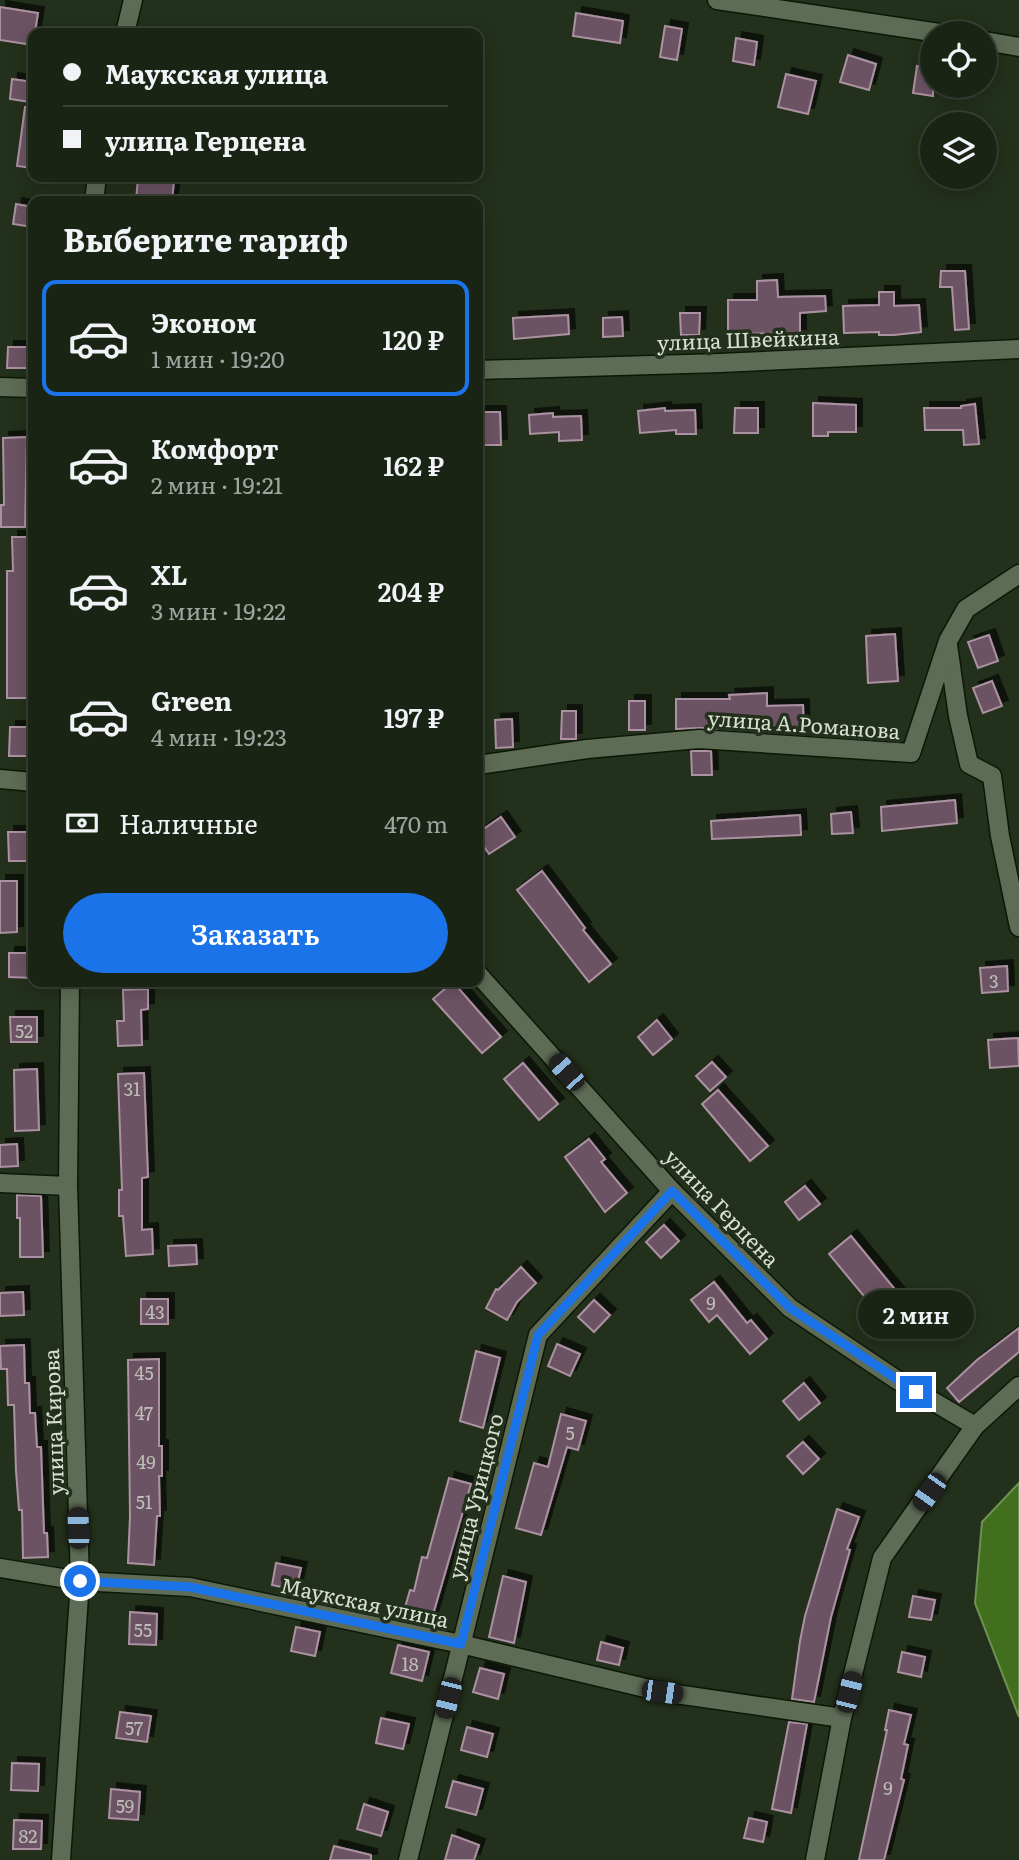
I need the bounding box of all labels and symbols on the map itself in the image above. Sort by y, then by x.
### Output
street label: улица Швейкина [656,319,840,357]
street label: улица А.Романова [707,701,902,745]
house number: 3 [989,967,999,994]
house number: 52 [15,1017,33,1044]
car [545,1049,588,1095]
house number: 31 [123,1075,141,1102]
street label: улица Герцена [658,1141,788,1274]
house number: 9 [706,1289,716,1316]
callout: 2 мин [858,1290,974,1340]
house number: 43 [145,1298,165,1325]
street label: улица Кирова [34,1348,70,1496]
house number: 45 [134,1359,154,1386]
route end [900,1376,932,1408]
house number: 47 [135,1399,153,1426]
street label: улица Урицкого [438,1410,510,1582]
house number: 5 [565,1419,575,1446]
house number: 49 [136,1448,156,1475]
car [909,1469,950,1515]
house number: 51 [136,1488,152,1515]
car [67,1507,90,1549]
route start [64,1565,96,1597]
street label: Маукская улица [278,1568,453,1634]
house number: 55 [134,1616,152,1643]
house number: 18 [401,1650,419,1677]
car [834,1669,865,1715]
car [433,1675,464,1721]
car [640,1679,685,1705]
house number: 57 [125,1714,143,1741]
house number: 9 [883,1774,893,1801]
house number: 59 [116,1792,134,1819]
house number: 82 [19,1822,37,1849]

